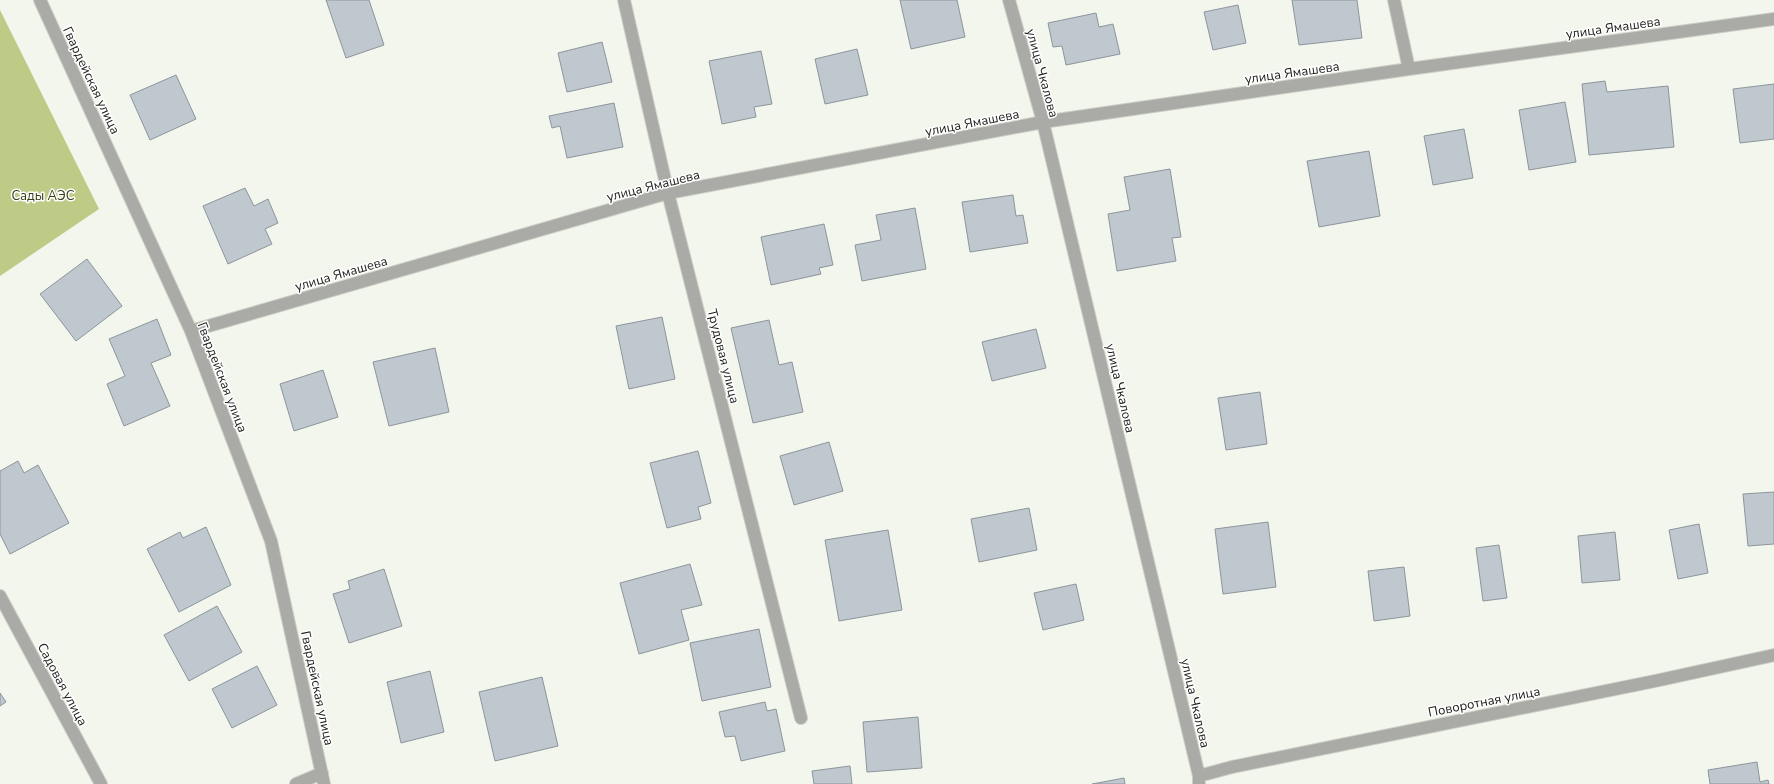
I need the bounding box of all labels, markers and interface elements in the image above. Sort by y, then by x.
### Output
street label: улица Ямашева [1565,12,1662,44]
street label: Гвардейская улица [58,24,124,137]
street label: улица Чкалова [1022,27,1063,120]
street label: улица Ямашева [1244,57,1341,89]
street label: улица Ямашева [924,105,1021,141]
street label: улица Ямашева [605,166,702,206]
park label: Сады АЭС [11,187,75,205]
street label: улица Ямашева [293,252,390,296]
street label: Трудовая улица [703,307,743,405]
street label: Гвардейская улица [193,320,251,435]
street label: улица Чкалова [1101,342,1139,435]
street label: Гвардейская улица [296,629,338,747]
street label: Садовая улица [33,640,92,729]
street label: улица Чкалова [1176,657,1214,750]
street label: Поворотная улица [1427,682,1542,722]

